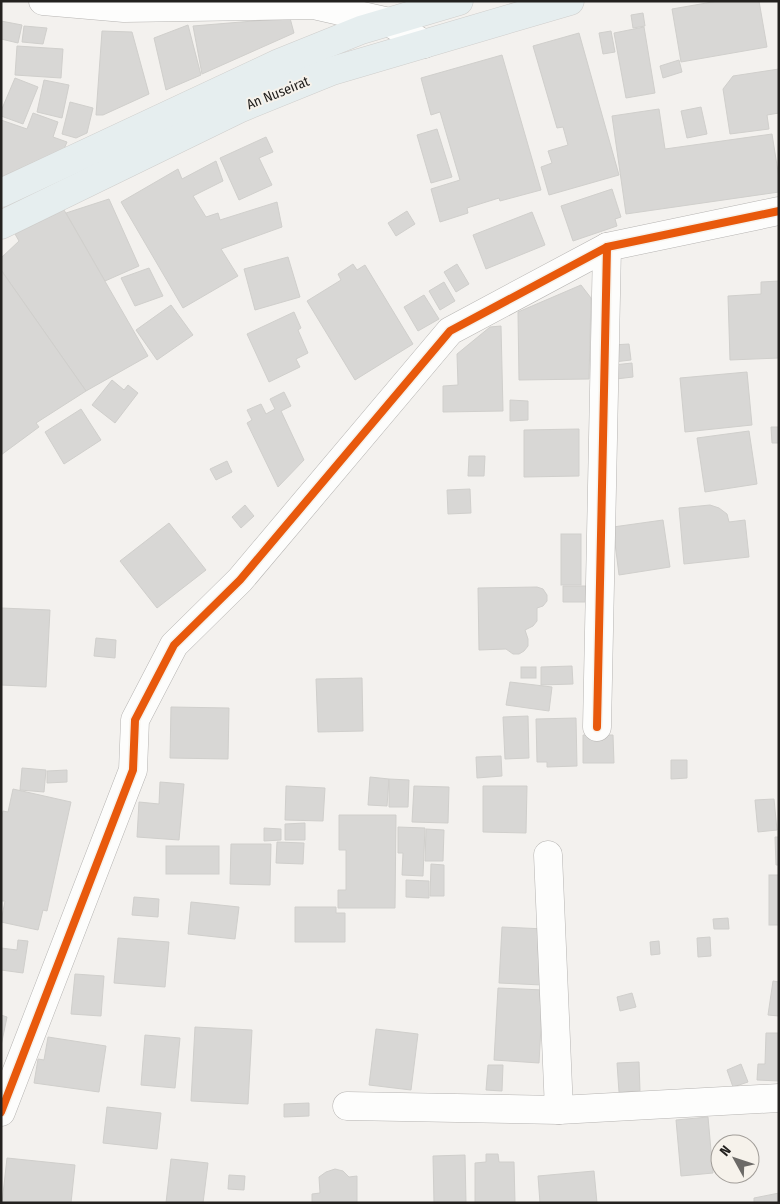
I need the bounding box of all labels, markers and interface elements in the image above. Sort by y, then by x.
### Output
street label: An Nuseirat [244,73,312,113]
north arrow [710,1134,760,1184]
text: N [716,1142,735,1160]

